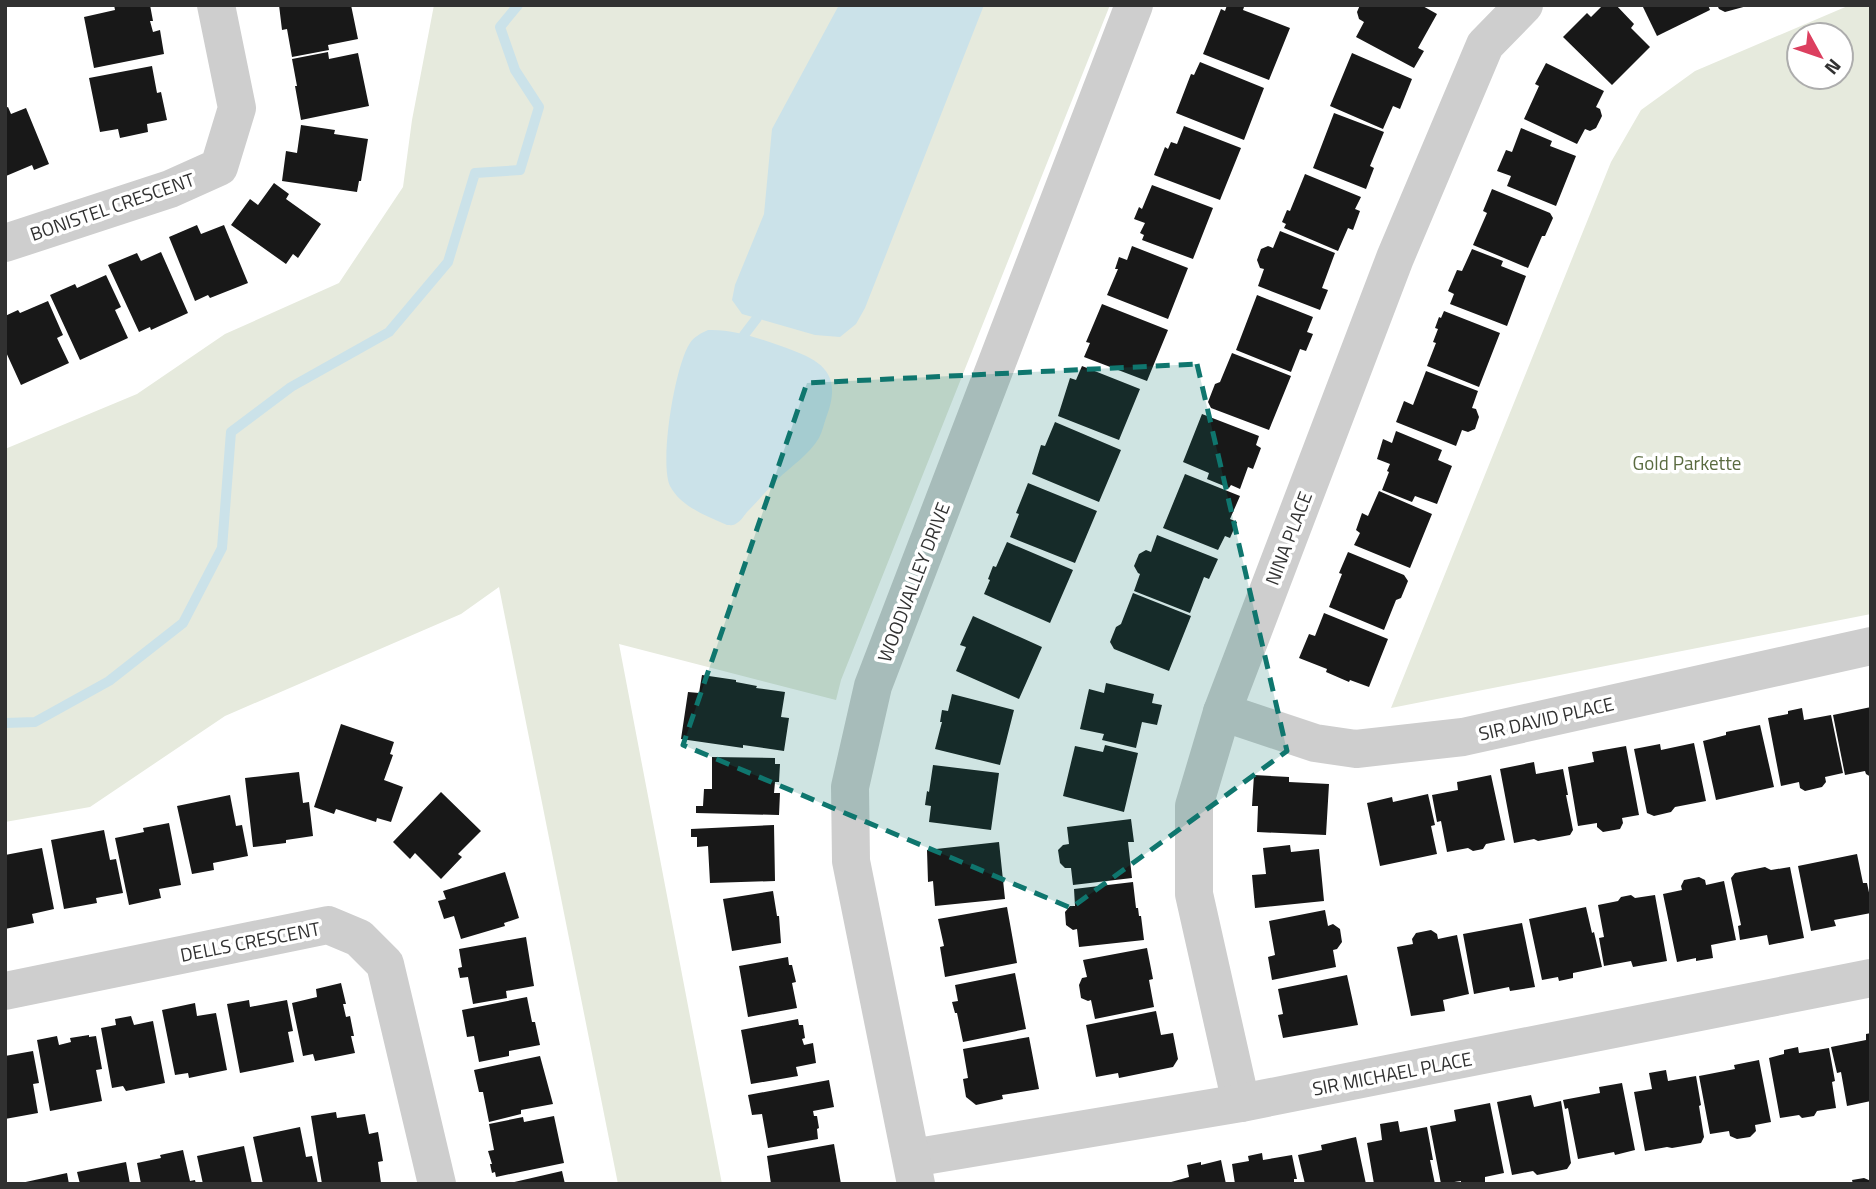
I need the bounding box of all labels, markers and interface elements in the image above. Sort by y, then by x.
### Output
north arrow [1785,21,1855,91]
text: N [1818,53,1849,82]
street label: BONISTEL CRESCENT [26,164,198,248]
park label: Gold Parkette [1633,448,1741,477]
street label: NINA PLACE [1257,487,1319,589]
street label: WOODVALLEY DRIVE [869,498,957,666]
street label: SIR DAVID PLACE [1475,688,1617,748]
street label: DELLS CRESCENT [178,913,322,969]
street label: SIR MICHAEL PLACE [1310,1043,1474,1103]

